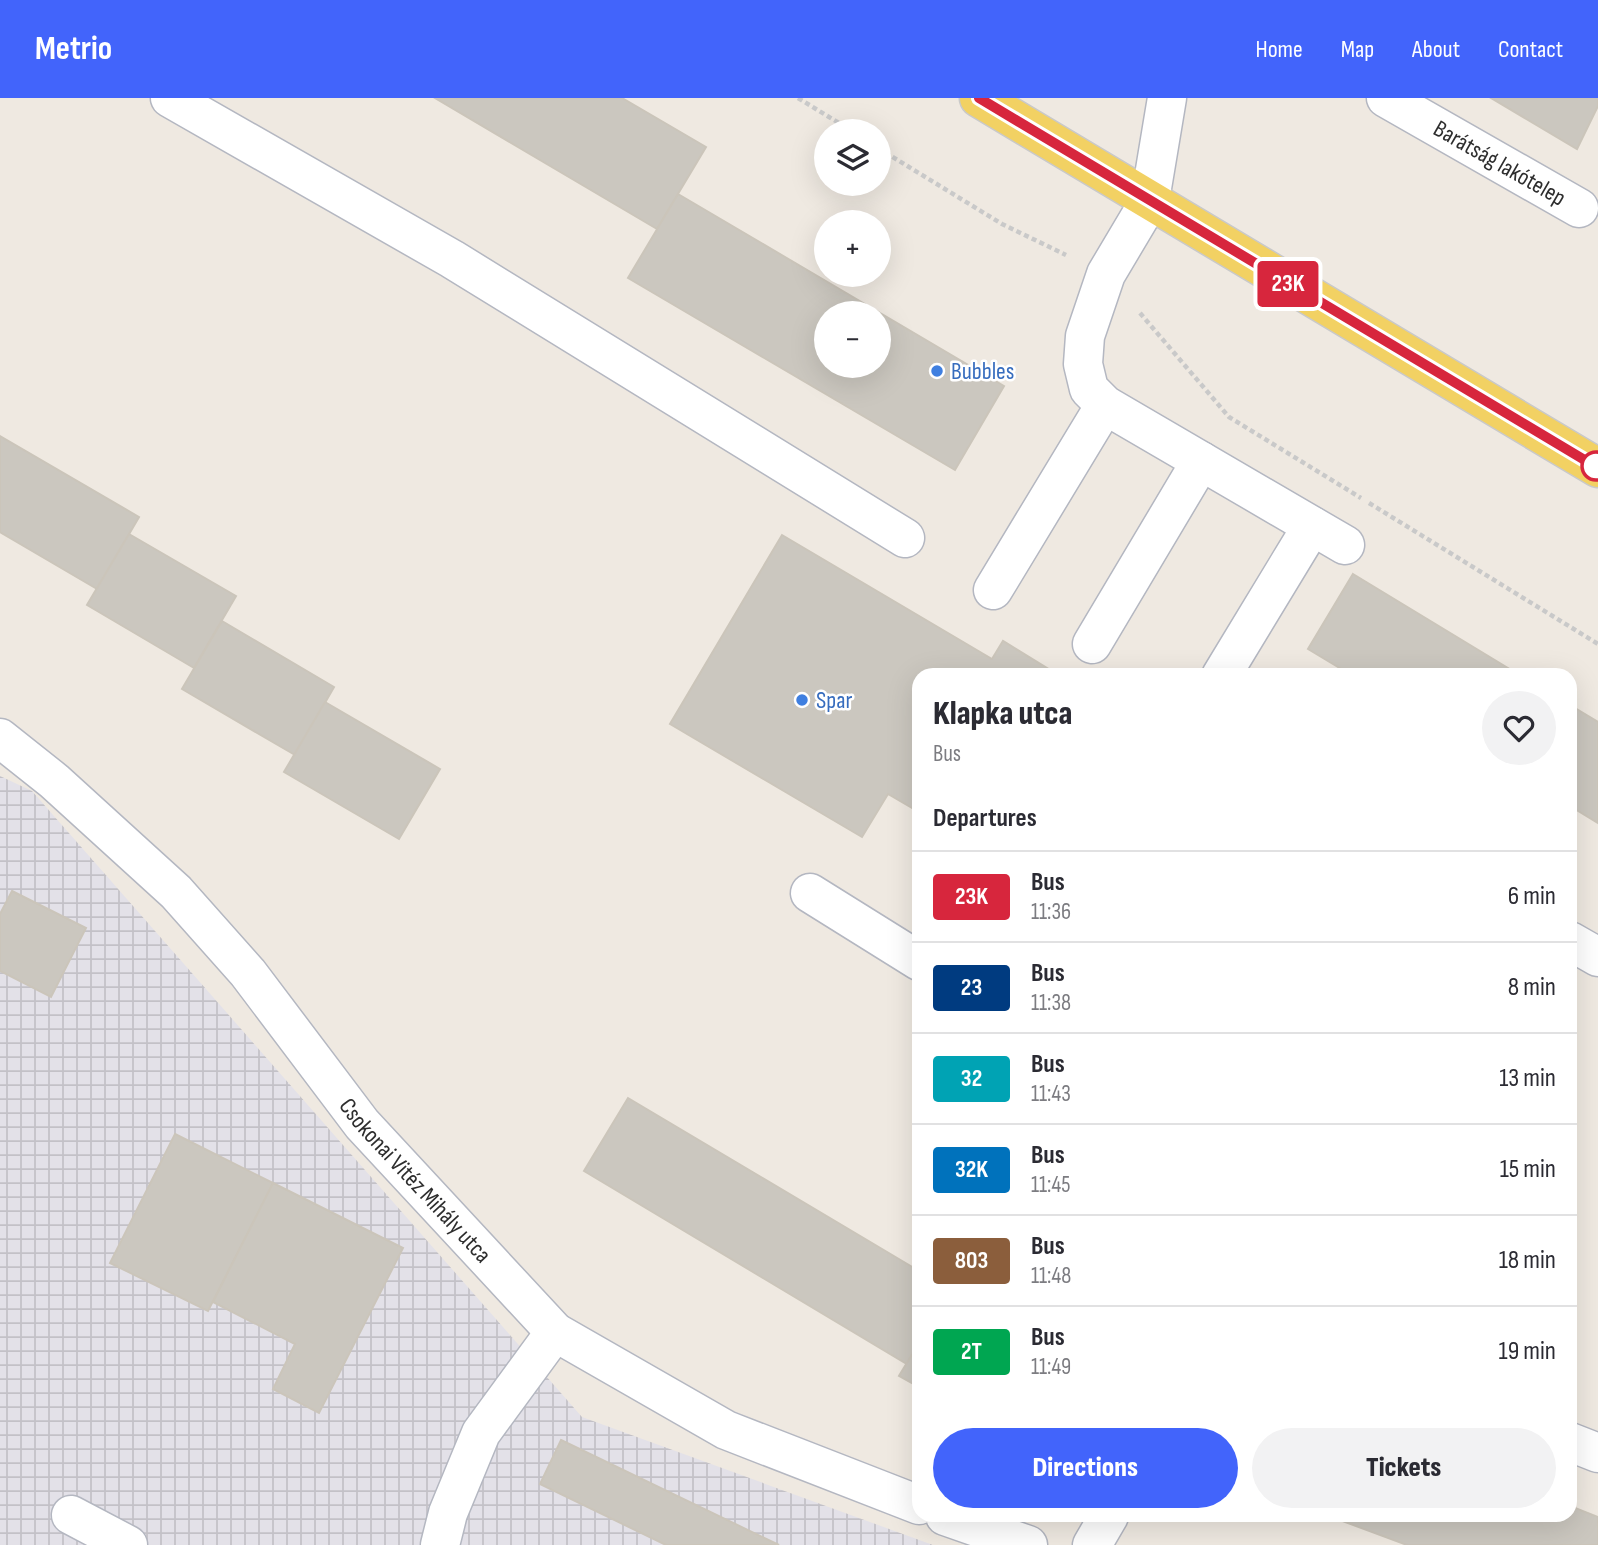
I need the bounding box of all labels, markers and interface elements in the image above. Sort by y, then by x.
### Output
text: Metrio [35,29,112,69]
text: Home [1255,35,1303,64]
text: Map [1341,35,1374,64]
text: About [1412,35,1460,64]
text: Contact [1498,35,1563,64]
street label: Barátság lakótelep [1428,114,1571,212]
map controls [814,119,891,378]
button: layers [814,119,891,196]
button: + [814,210,891,287]
line badge: 23K [1248,261,1328,307]
text: 23K [1271,269,1305,298]
button: − [814,301,891,378]
place label: Bubbles [951,357,1014,386]
marker: Bubbles [929,363,945,379]
unlabelled marker [1581,451,1598,481]
place label: Spar [816,686,852,715]
button: heart [1482,691,1556,765]
marker: Spar [794,692,810,708]
text: Klapka utca [933,694,1072,734]
text: Bus [933,740,961,768]
text: Departures [933,803,1037,834]
text: Bus [1031,867,1065,898]
text: 6 min [1508,881,1556,912]
text: 23K [955,882,988,911]
text: 11:36 [1031,898,1071,926]
text: Bus [1031,958,1065,989]
text: 8 min [1508,972,1556,1003]
text: 23 [961,973,982,1002]
text: 11:38 [1031,989,1071,1017]
text: Bus [1031,1049,1065,1080]
text: 13 min [1499,1063,1556,1094]
text: 32 [961,1064,982,1093]
text: 11:43 [1031,1080,1071,1108]
street label: Csokonai Vitéz Mihály utca [333,1092,497,1269]
text: Bus [1031,1140,1065,1171]
text: 15 min [1500,1154,1556,1185]
text: 32K [955,1155,988,1184]
text: 11:45 [1031,1171,1070,1199]
text: Bus [1031,1231,1065,1262]
text: 18 min [1499,1245,1556,1276]
text: 803 [955,1246,988,1275]
text: 11:48 [1031,1262,1071,1290]
text: Bus [1031,1322,1065,1353]
text: 19 min [1499,1336,1556,1367]
text: 2T [961,1337,982,1366]
text: 11:49 [1031,1353,1071,1381]
button: Directions [933,1428,1238,1508]
button: Tickets [1252,1428,1556,1508]

